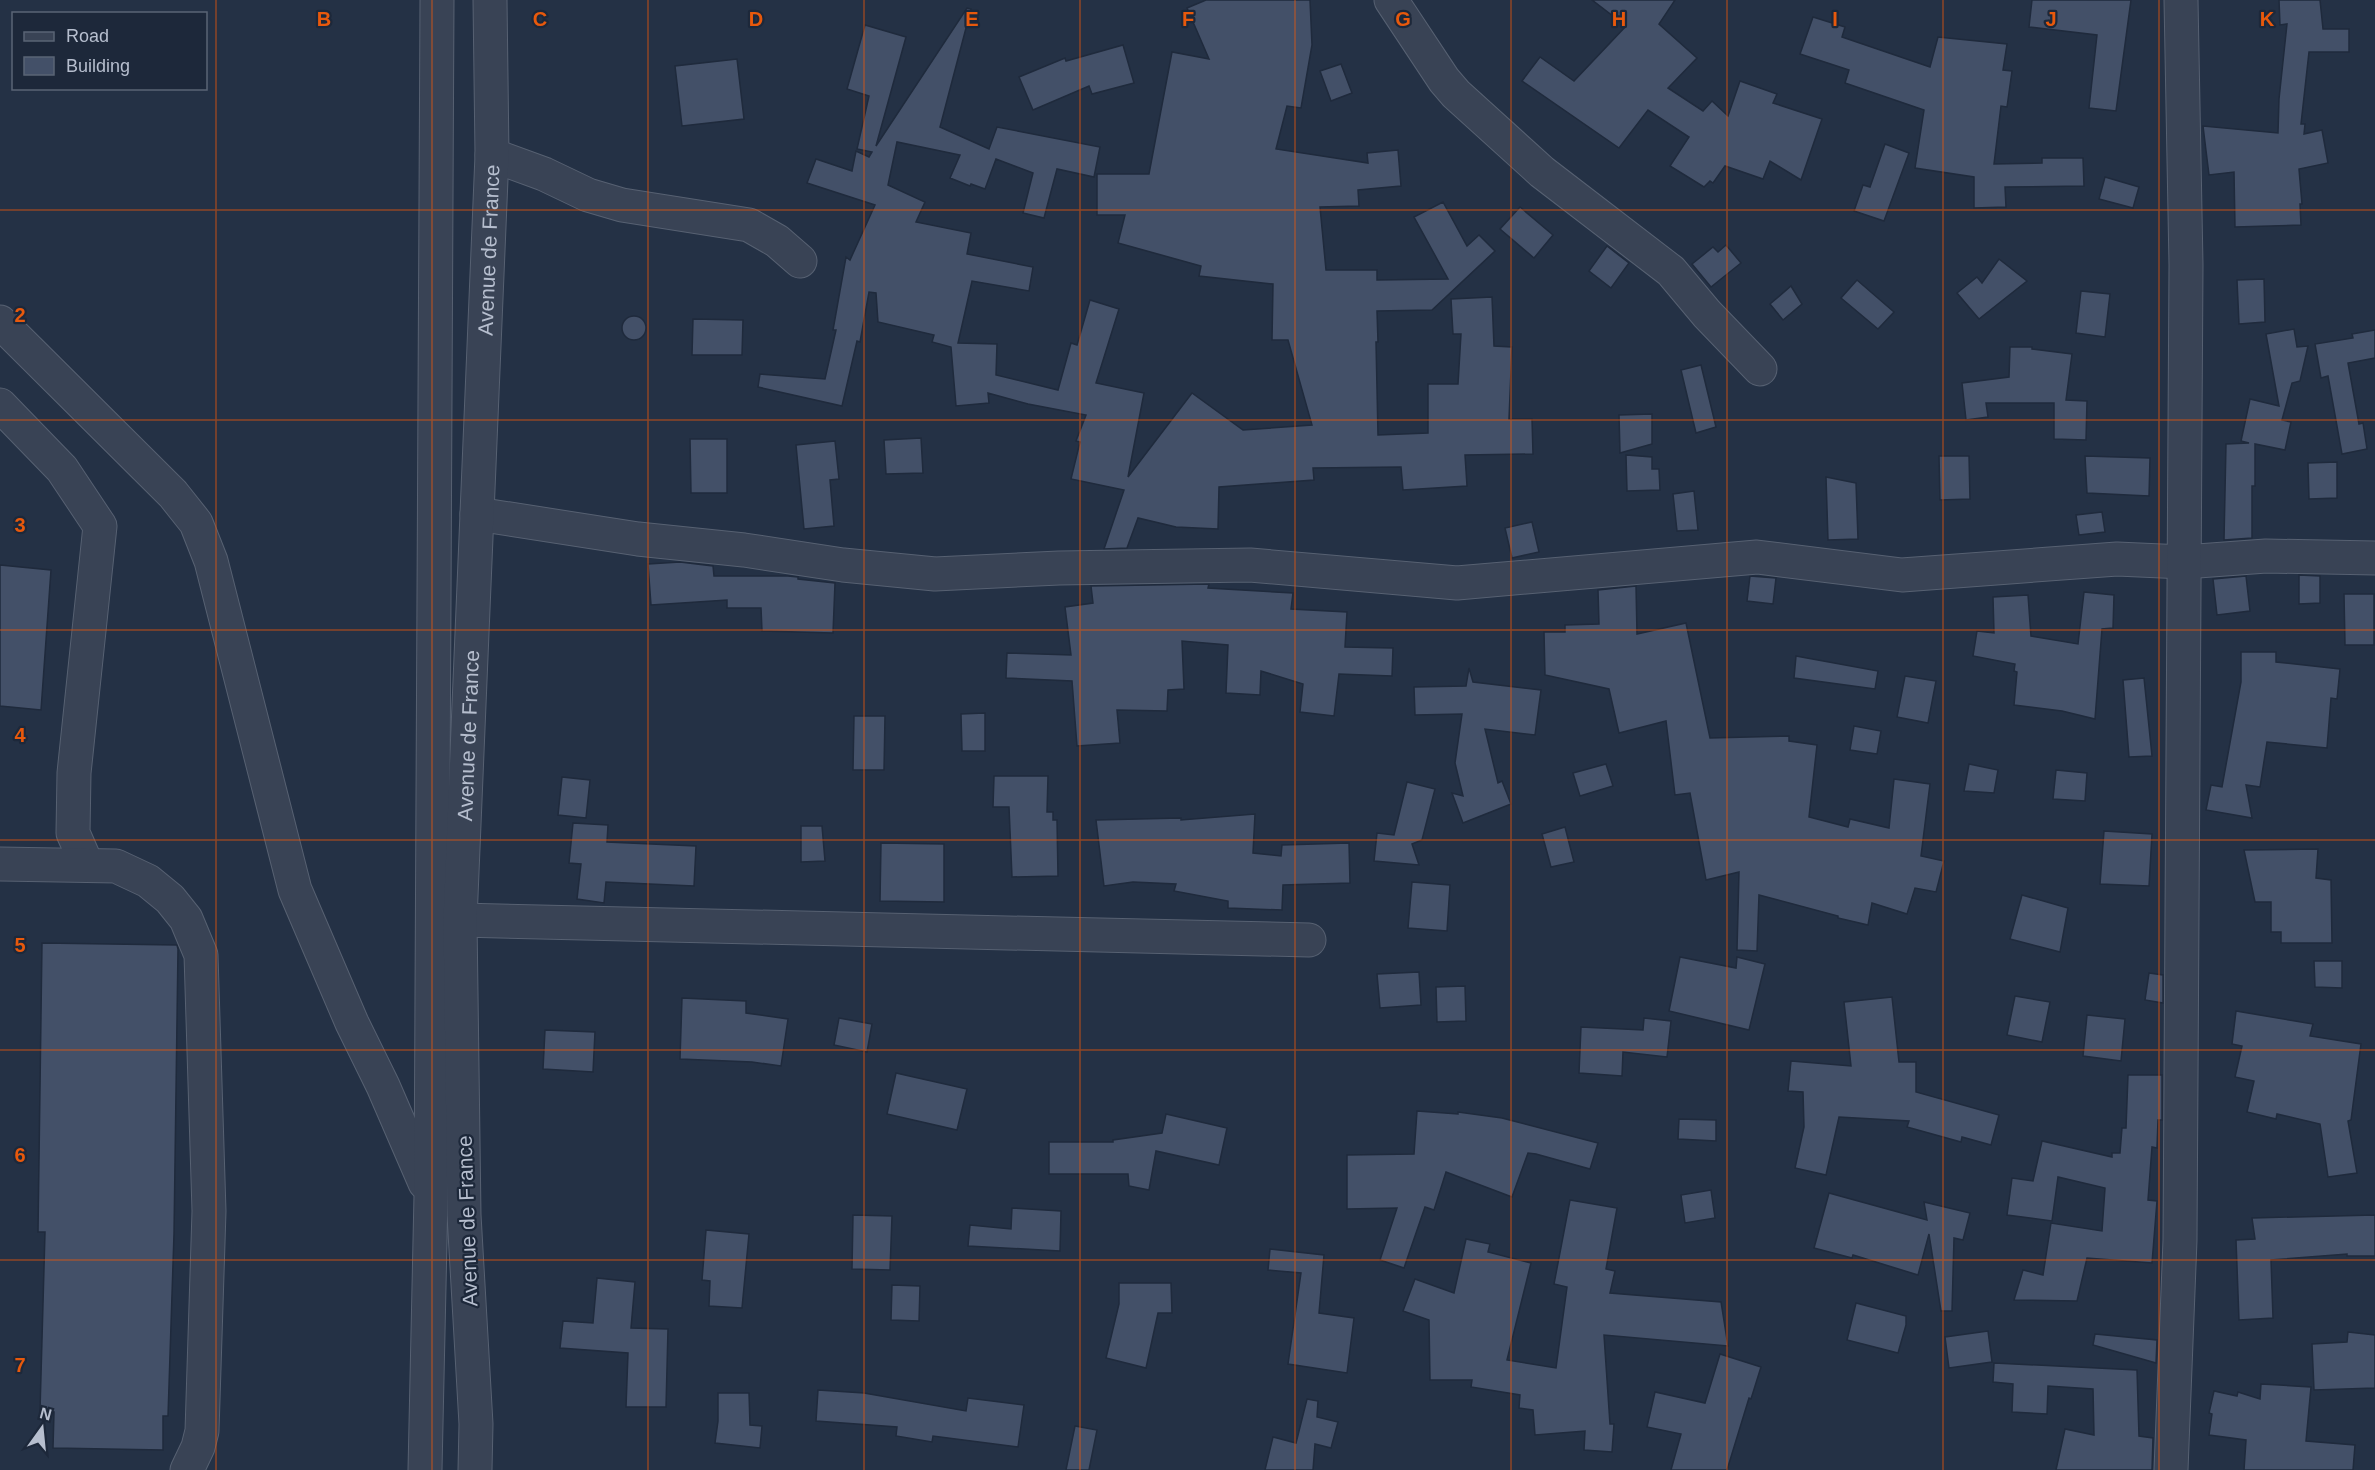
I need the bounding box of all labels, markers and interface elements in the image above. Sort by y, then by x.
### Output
text: B [317,8,331,30]
text: C [533,8,547,30]
text: D [749,8,763,30]
text: E [965,8,979,30]
text: F [1182,8,1194,30]
text: G [1395,8,1411,30]
text: H [1612,8,1626,30]
text: I [1832,8,1838,30]
text: J [2045,8,2057,30]
text: K [2260,8,2275,30]
legend [12,12,207,90]
text: Road [66,26,109,46]
text: Building [66,56,130,76]
street label: Avenue de France [473,164,503,336]
text: 2 [14,304,26,326]
text: 3 [14,514,26,536]
street label: Avenue de France [453,649,483,822]
text: 4 [14,724,26,746]
text: 5 [14,934,26,956]
street label: Avenue de France [453,1135,481,1307]
text: 6 [14,1144,26,1166]
text: 7 [14,1354,26,1376]
north arrow [12,1398,72,1458]
text: N [38,1404,54,1424]

